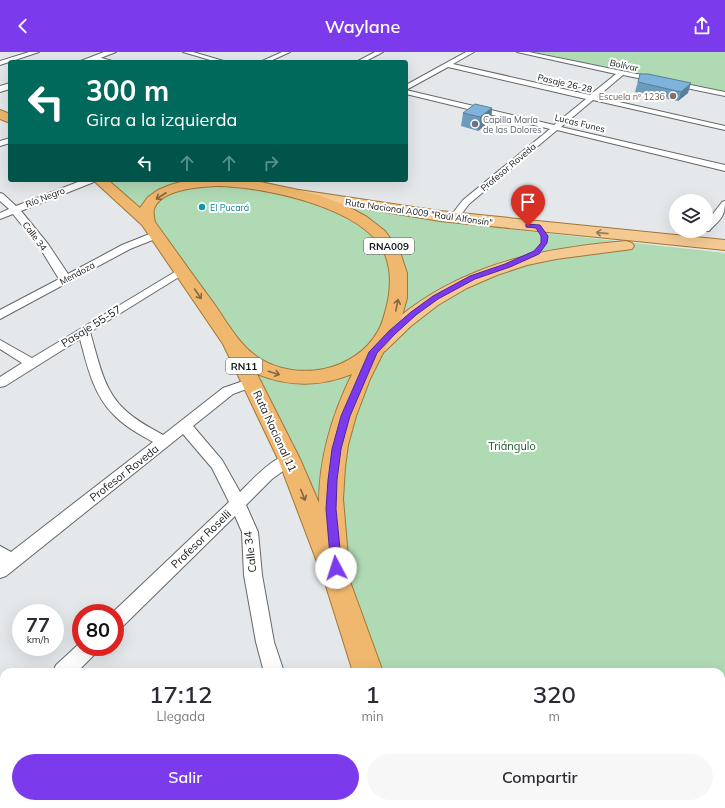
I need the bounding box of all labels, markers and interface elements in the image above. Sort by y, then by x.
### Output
icon: back [12,15,34,37]
text: Waylane [325,15,400,38]
icon: share [691,15,713,37]
street label: Bolívar [609,57,640,74]
street label: Pasaje 26-28 [537,71,593,95]
text: 300 m [86,73,169,108]
icon: left [20,76,72,128]
place label: Escuela nº 1236 [599,91,665,102]
marker: Escuela nº 1236 [668,91,678,101]
text: Gira a la izquierda [86,108,237,131]
street label: Lucas Funes [554,111,606,135]
place label: Capilla María de las Dolores [483,114,542,135]
marker: Capilla María de las Dolores [470,119,480,129]
street label: Profesor Roveda [478,141,538,193]
icon: left [134,152,156,174]
icon: ahead [176,152,198,174]
icon: ahead [218,152,240,174]
icon: right [260,152,282,174]
street label: Río Negro [24,184,66,210]
pin [511,185,545,226]
icon: arrive [517,191,539,213]
one-way arrow [155,192,167,200]
map controls [669,194,713,238]
button: layers [669,194,713,238]
street label: Ruta Nacional A009 "Raúl Alfonsín" [345,196,493,228]
marker: El Pucará [197,202,207,212]
place label: El Pucará [210,202,249,213]
street label: Calle 34 [20,219,50,253]
one-way arrow [596,230,609,237]
road number: RNA009 [364,238,414,254]
street label: Mendoza [57,259,97,287]
one-way arrow [194,288,202,299]
one-way arrow [393,299,401,312]
street label: Pasaje 55-57 [58,302,124,350]
road number: RN11 [226,358,262,374]
one-way arrow [267,370,280,377]
street label: Ruta Nacional 11 [250,388,300,474]
park label: Triángulo [488,439,536,453]
street label: Profesor Roveda [87,442,161,504]
one-way arrow [300,489,308,501]
street label: Profesor Roselli [168,507,234,571]
street label: Calle 34 [240,530,259,573]
position arrow [315,547,357,589]
speed limit sign: 80 [72,604,124,656]
text: 77 [26,612,50,637]
text: km/h [27,633,49,646]
text: 17:12 [149,679,212,709]
text: 1 [365,679,380,709]
text: 320 [533,679,576,709]
text: Llegada [156,708,205,724]
text: min [361,708,384,724]
text: m [549,708,560,724]
button: Salir [12,754,359,800]
button: Compartir [367,754,713,800]

